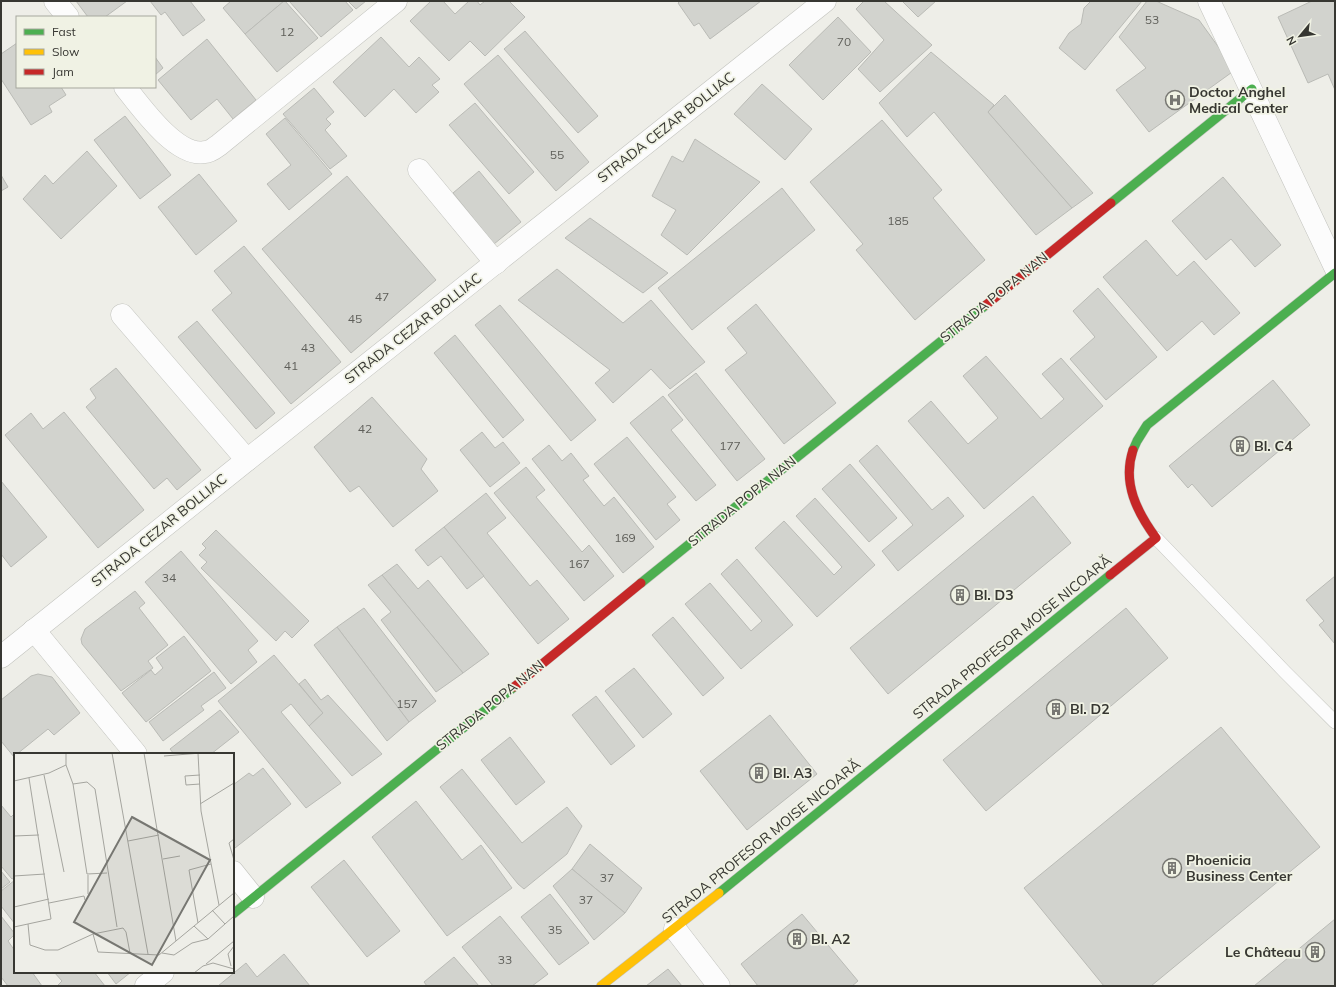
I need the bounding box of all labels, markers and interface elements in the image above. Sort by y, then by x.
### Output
house number: 53 [1145,12,1159,27]
legend [16,16,156,88]
north arrow [1280,16,1320,56]
text: Fast [52,24,76,39]
house number: 12 [280,24,294,39]
house number: 70 [837,34,851,49]
text: N [1283,34,1299,48]
text: Slow [52,44,80,59]
text: Jam [52,64,74,79]
street label: STRADA CEZAR BOLLIAC [594,68,738,186]
place label: Doctor Anghel Medical Center [1189,83,1288,117]
hospital icon: Doctor Anghel Medical Center [1164,89,1186,111]
house number: 55 [550,147,564,162]
house number: 185 [887,213,909,228]
street label: STRADA POPA NAN [936,248,1052,346]
street label: STRADA CEZAR BOLLIAC [341,269,485,387]
house number: 47 [375,289,389,304]
house number: 45 [348,311,362,326]
house number: 43 [301,340,315,355]
house number: 41 [284,358,298,373]
house number: 42 [358,421,372,436]
building icon: Bl. C4 [1229,435,1251,457]
place label: Bl. C4 [1254,437,1293,455]
house number: 177 [719,438,741,453]
street label: STRADA POPA NAN [684,452,800,550]
street label: STRADA CEZAR BOLLIAC [87,470,231,590]
house number: 169 [614,530,636,545]
street label: STRADA PROFESOR MOISE NICOARĂ [909,551,1116,723]
house number: 167 [568,556,590,571]
house number: 34 [162,570,176,585]
building icon: Bl. D3 [949,584,971,606]
place label: Bl. D3 [974,586,1014,604]
street label: STRADA POPA NAN [432,656,548,754]
house number: 157 [396,696,418,711]
building icon: Bl. D2 [1045,698,1067,720]
place label: Bl. D2 [1070,700,1110,718]
inset map [14,753,234,973]
street label: STRADA PROFESOR MOISE NICOARĂ [658,755,865,927]
building icon: Bl. A3 [748,762,770,784]
place label: Bl. A3 [773,764,813,782]
place label: Phoenicia Business Center [1186,851,1293,885]
building icon: Phoenicia Business Center [1161,857,1183,879]
house number: 37 [600,870,614,885]
house number: 37 [579,892,593,907]
house number: 35 [548,922,562,937]
building icon: Bl. A2 [786,928,808,950]
place label: Bl. A2 [811,930,851,948]
building icon: Le Château [1304,941,1326,963]
place label: Le Château [1225,943,1301,961]
house number: 33 [498,952,512,967]

